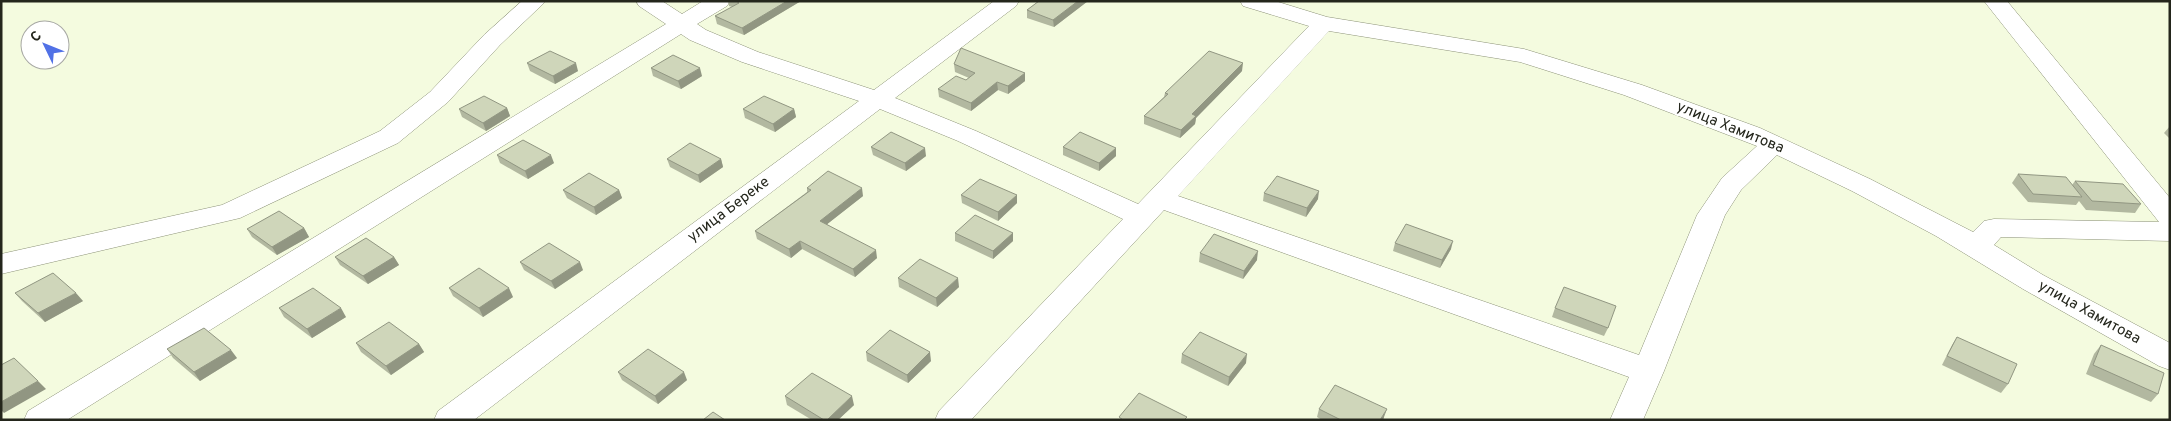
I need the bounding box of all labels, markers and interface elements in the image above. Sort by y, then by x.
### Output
north arrow [20,20,70,70]
text: С [27,28,46,46]
street label: улица Хамитова [1673,98,1787,158]
street label: улица Береке [684,173,774,247]
street label: улица Хамитова [2034,277,2144,349]

